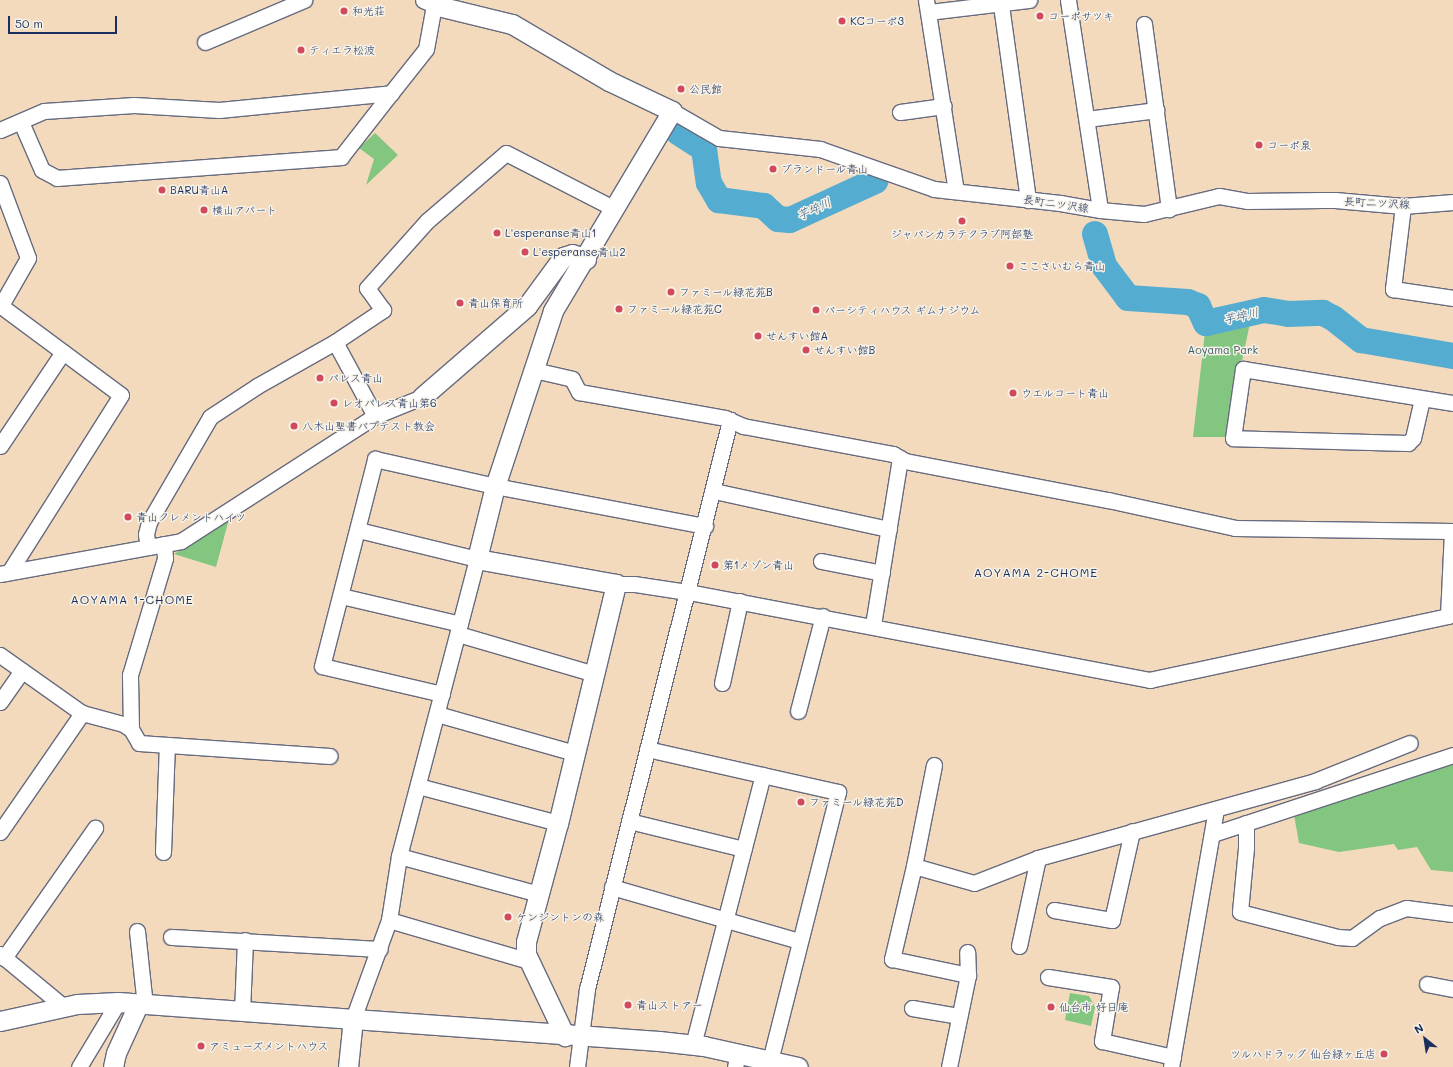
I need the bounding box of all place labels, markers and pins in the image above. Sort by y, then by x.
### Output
place label: 和光荘 [352,4,385,18]
marker: 和光荘 [339,6,349,16]
place label: コーポサツキ [1048,9,1114,23]
marker: コーポサツキ [1035,11,1045,21]
place label: KCコーポ3 [850,14,904,28]
marker: KCコーポ3 [837,16,847,26]
place label: ティエラ松波 [309,43,375,57]
marker: ティエラ松波 [296,45,306,55]
place label: 公民館 [689,82,722,96]
marker: 公民館 [676,84,686,94]
place label: コーポ泉 [1267,138,1311,152]
marker: コーポ泉 [1254,140,1264,150]
place label: ブランドール青山 [781,162,869,176]
marker: ブランドール青山 [768,164,778,174]
place label: BARU青山A [170,183,228,197]
marker: BARU青山A [157,185,167,195]
place label: 横山アパート [212,203,278,217]
marker: 横山アパート [199,205,209,215]
marker: ジャパンカラテクラブ阿部塾 [957,216,967,226]
place label: L'esperanse青山1 [505,226,597,240]
place label: ジャパンカラテクラブ阿部塾 [891,227,1033,241]
marker: L'esperanse青山1 [492,228,502,238]
place label: L'esperanse青山2 [533,245,626,259]
marker: L'esperanse青山2 [520,247,530,257]
place label: ここさいむら青山 [1018,259,1106,273]
marker: ここさいむら青山 [1005,261,1015,271]
place label: ファミール緑花苑B [679,285,774,299]
marker: ファミール緑花苑B [666,287,676,297]
place label: 青山保育所 [468,296,523,310]
marker: 青山保育所 [455,298,465,308]
place label: ファミール緑花苑C [627,302,723,316]
place label: バーシティハウス ギムナジウム [824,303,982,317]
marker: ファミール緑花苑C [614,304,624,314]
marker: バーシティハウス ギムナジウム [811,305,821,315]
place label: せんすい館A [766,329,829,343]
marker: せんすい館A [753,331,763,341]
place label: せんすい館B [814,343,876,357]
marker: せんすい館B [801,345,811,355]
place label: パレス青山 [328,371,383,385]
marker: パレス青山 [315,373,325,383]
place label: ウエルコート青山 [1021,386,1109,400]
marker: ウエルコート青山 [1008,388,1018,398]
place label: レオパレス青山第6 [342,396,437,410]
marker: レオパレス青山第6 [329,398,339,408]
place label: 八木山聖書バプテスト教会 [302,419,434,433]
marker: 八木山聖書バプテスト教会 [289,421,299,431]
place label: 青山クレメントハイツ [136,510,246,524]
marker: 青山クレメントハイツ [123,512,133,522]
place label: 第1メゾン青山 [723,558,794,572]
marker: 第1メゾン青山 [710,560,720,570]
place label: ファミール緑花苑D [809,795,904,809]
marker: ファミール緑花苑D [796,797,806,807]
place label: ケンジントンの森 [516,910,604,924]
marker: ケンジントンの森 [503,912,513,922]
place label: 青山ストアー [636,998,702,1012]
marker: 青山ストアー [623,1000,633,1010]
place label: 仙台市 好日庵 [1059,1000,1129,1014]
marker: 仙台市 好日庵 [1046,1002,1056,1012]
place label: アミューズメントハウス [209,1039,330,1053]
marker: アミューズメントハウス [196,1041,206,1051]
place label: ツルハドラッグ 仙台緑ヶ丘店 [1229,1047,1376,1061]
marker: ツルハドラッグ 仙台緑ヶ丘店 [1379,1049,1389,1059]

